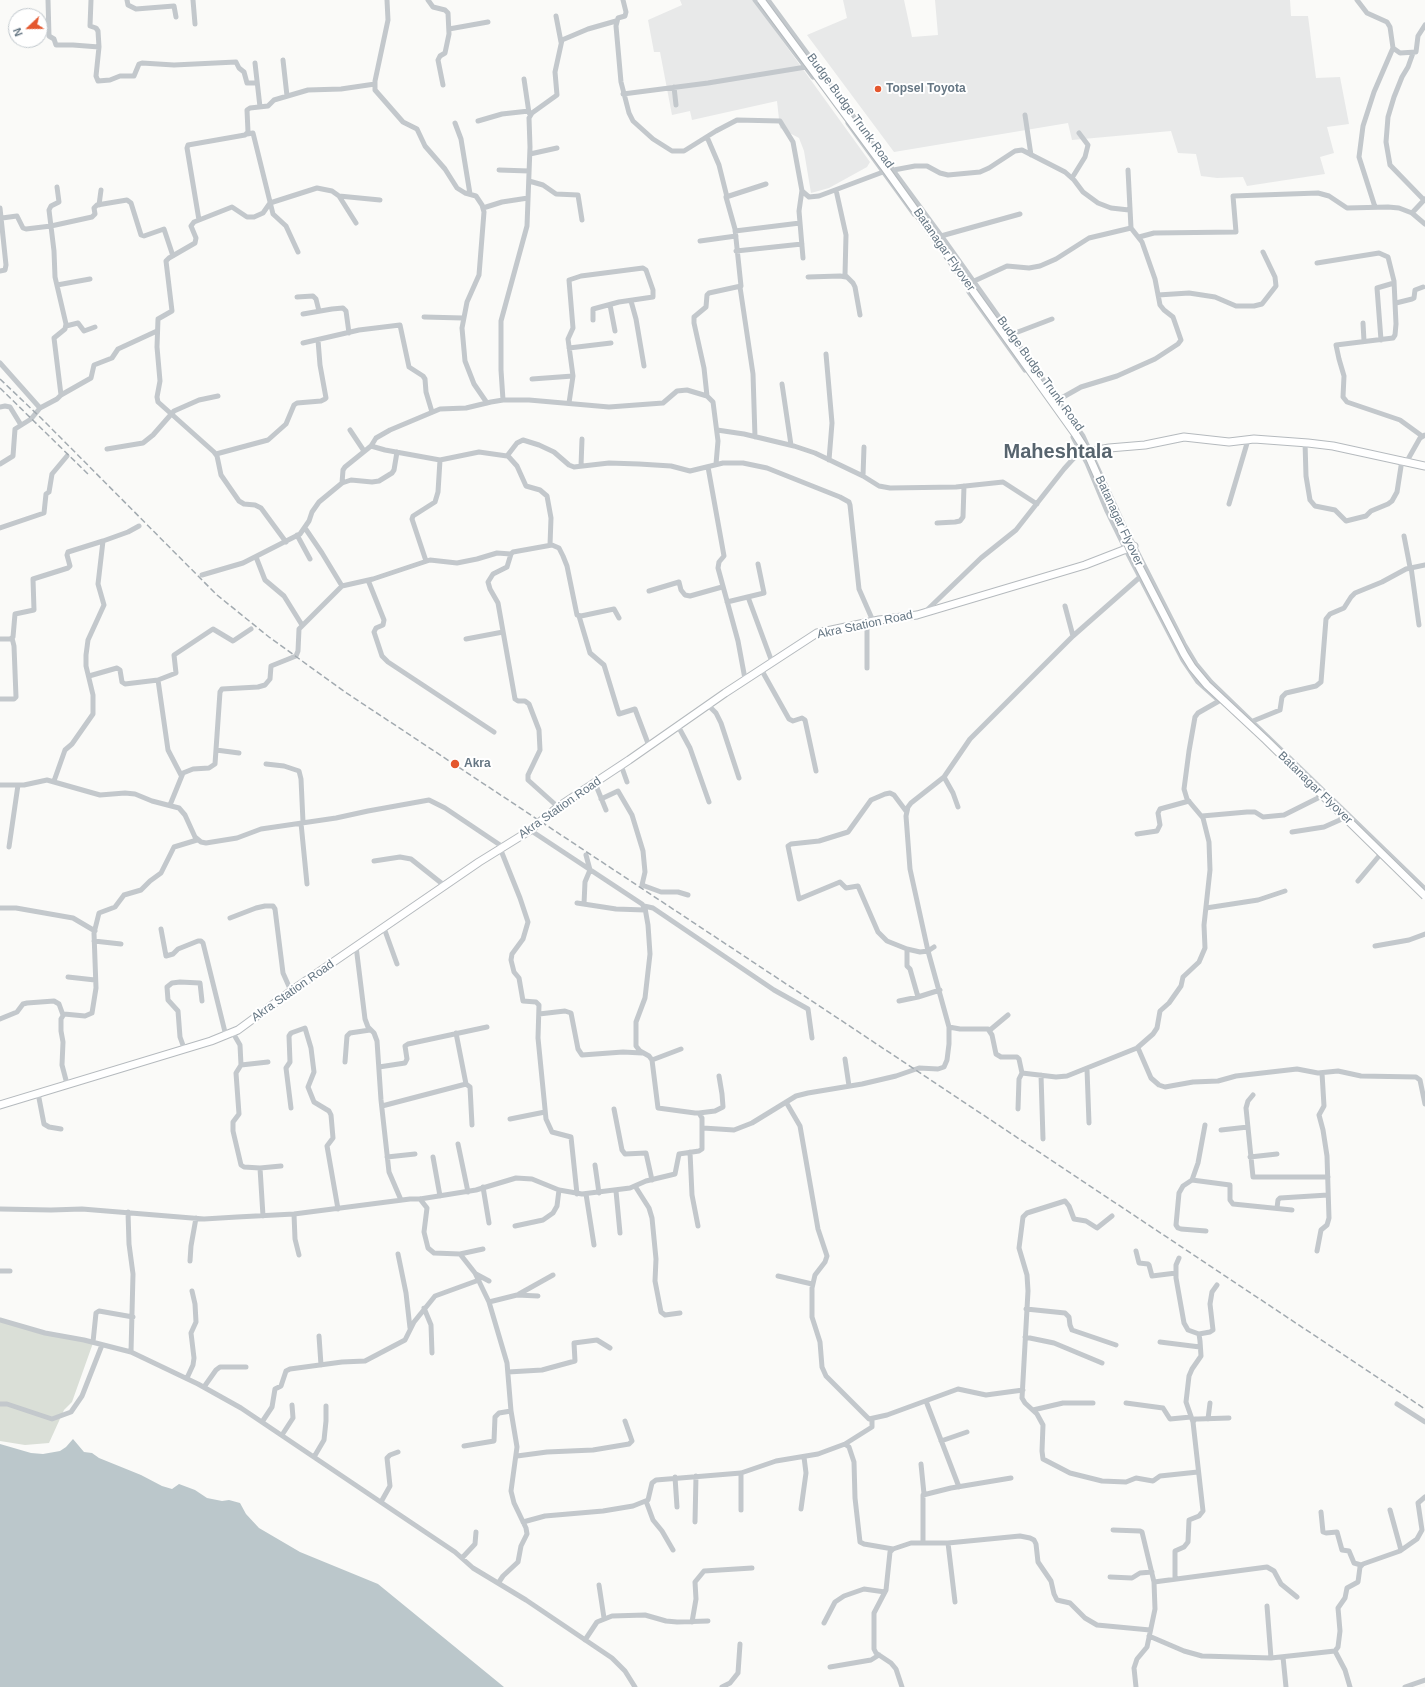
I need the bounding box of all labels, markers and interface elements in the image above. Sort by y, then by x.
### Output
north arrow [8,8,48,48]
text: N [11,26,25,38]
street label: Budge Budge Trunk Road [804,51,896,171]
place label: Topsel Toyota [886,82,966,96]
marker: Topsel Toyota [873,84,883,94]
street label: Batanagar Flyover [910,206,978,294]
street label: Budge Budge Trunk Road [994,314,1086,434]
district label: Maheshtala [1004,440,1112,464]
street label: Batanagar Flyover [1092,474,1146,568]
street label: Akra Station Road [816,608,914,642]
street label: Batanagar Flyover [1275,749,1355,827]
place label: Akra [464,757,491,771]
marker: Akra [449,758,461,770]
street label: Akra Station Road [516,774,604,842]
street label: Akra Station Road [249,957,337,1025]

